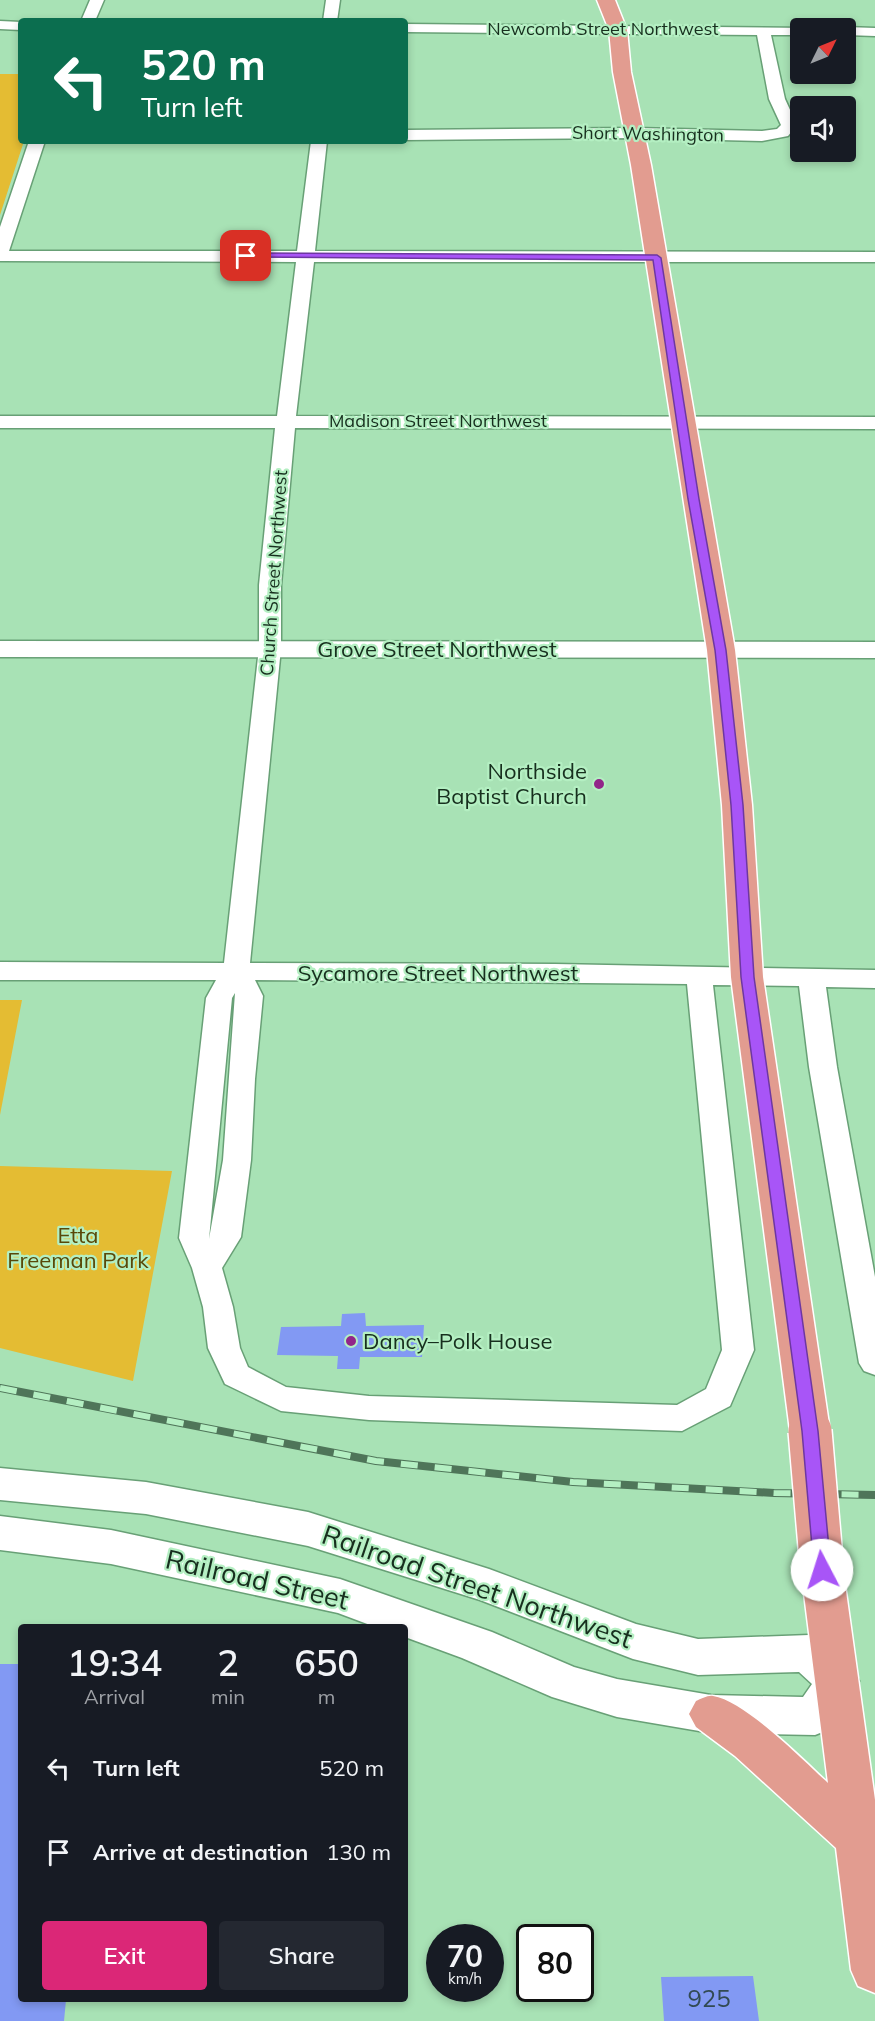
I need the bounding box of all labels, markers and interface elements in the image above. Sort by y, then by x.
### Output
street label: Newcomb Street Northwest [487,17,719,40]
north arrow [790,18,856,84]
map controls [790,18,856,162]
text: 520 m [141,38,266,91]
icon: left [42,42,120,120]
text: Turn left [141,90,243,124]
button: sound [790,96,856,162]
street label: Short Washington [572,121,724,146]
pin [220,230,271,281]
icon: arrive [229,239,262,272]
street label: Madison Street Northwest [329,409,547,432]
street label: Church Street Northwest [255,469,292,677]
street label: Grove Street Northwest [317,635,557,663]
place label: Northside Baptist Church [436,757,587,810]
marker: Northside Baptist Church [592,777,606,791]
street label: Sycamore Street Northwest [298,959,579,987]
park label: Etta Freeman Park [7,1221,149,1274]
place label: Dancy–Polk House [363,1327,553,1355]
marker: Dancy–Polk House [344,1334,358,1348]
street label: Railroad Street Northwest [318,1517,637,1655]
position arrow [790,1538,854,1602]
street label: Railroad Street [162,1541,352,1617]
text: 19:34 [67,1640,162,1685]
text: 2 [217,1640,239,1685]
text: 650 [294,1640,359,1685]
text: Arrival [84,1684,145,1709]
text: min [211,1684,245,1709]
text: m [318,1684,335,1709]
icon: left [42,1752,75,1785]
text: Turn left [93,1754,180,1782]
text: 520 m [319,1754,384,1782]
icon: arrive [42,1836,75,1869]
text: Arrive at destination [93,1838,308,1866]
text: 130 m [326,1838,391,1866]
button: Exit [42,1921,207,1990]
button: Share [219,1921,384,1990]
speed limit sign: 80 [516,1924,594,2002]
text: 70 [447,1937,483,1975]
text: km/h [448,1969,482,1988]
house number: 925 [687,1983,731,2013]

